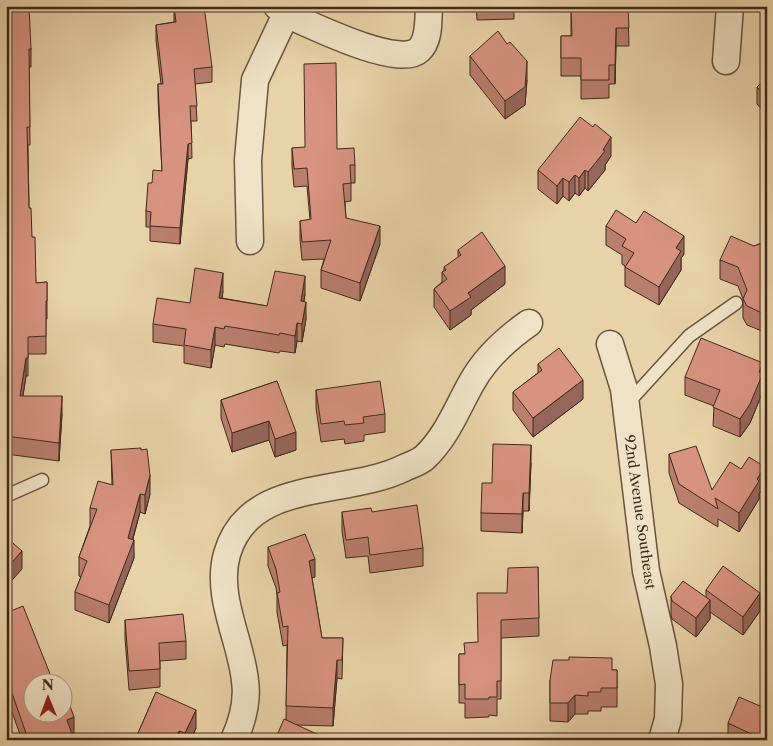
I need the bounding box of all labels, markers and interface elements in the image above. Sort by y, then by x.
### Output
street label: 92nd Avenue Southeast [620,434,660,590]
north arrow [22,674,72,724]
text: N [42,676,54,694]

